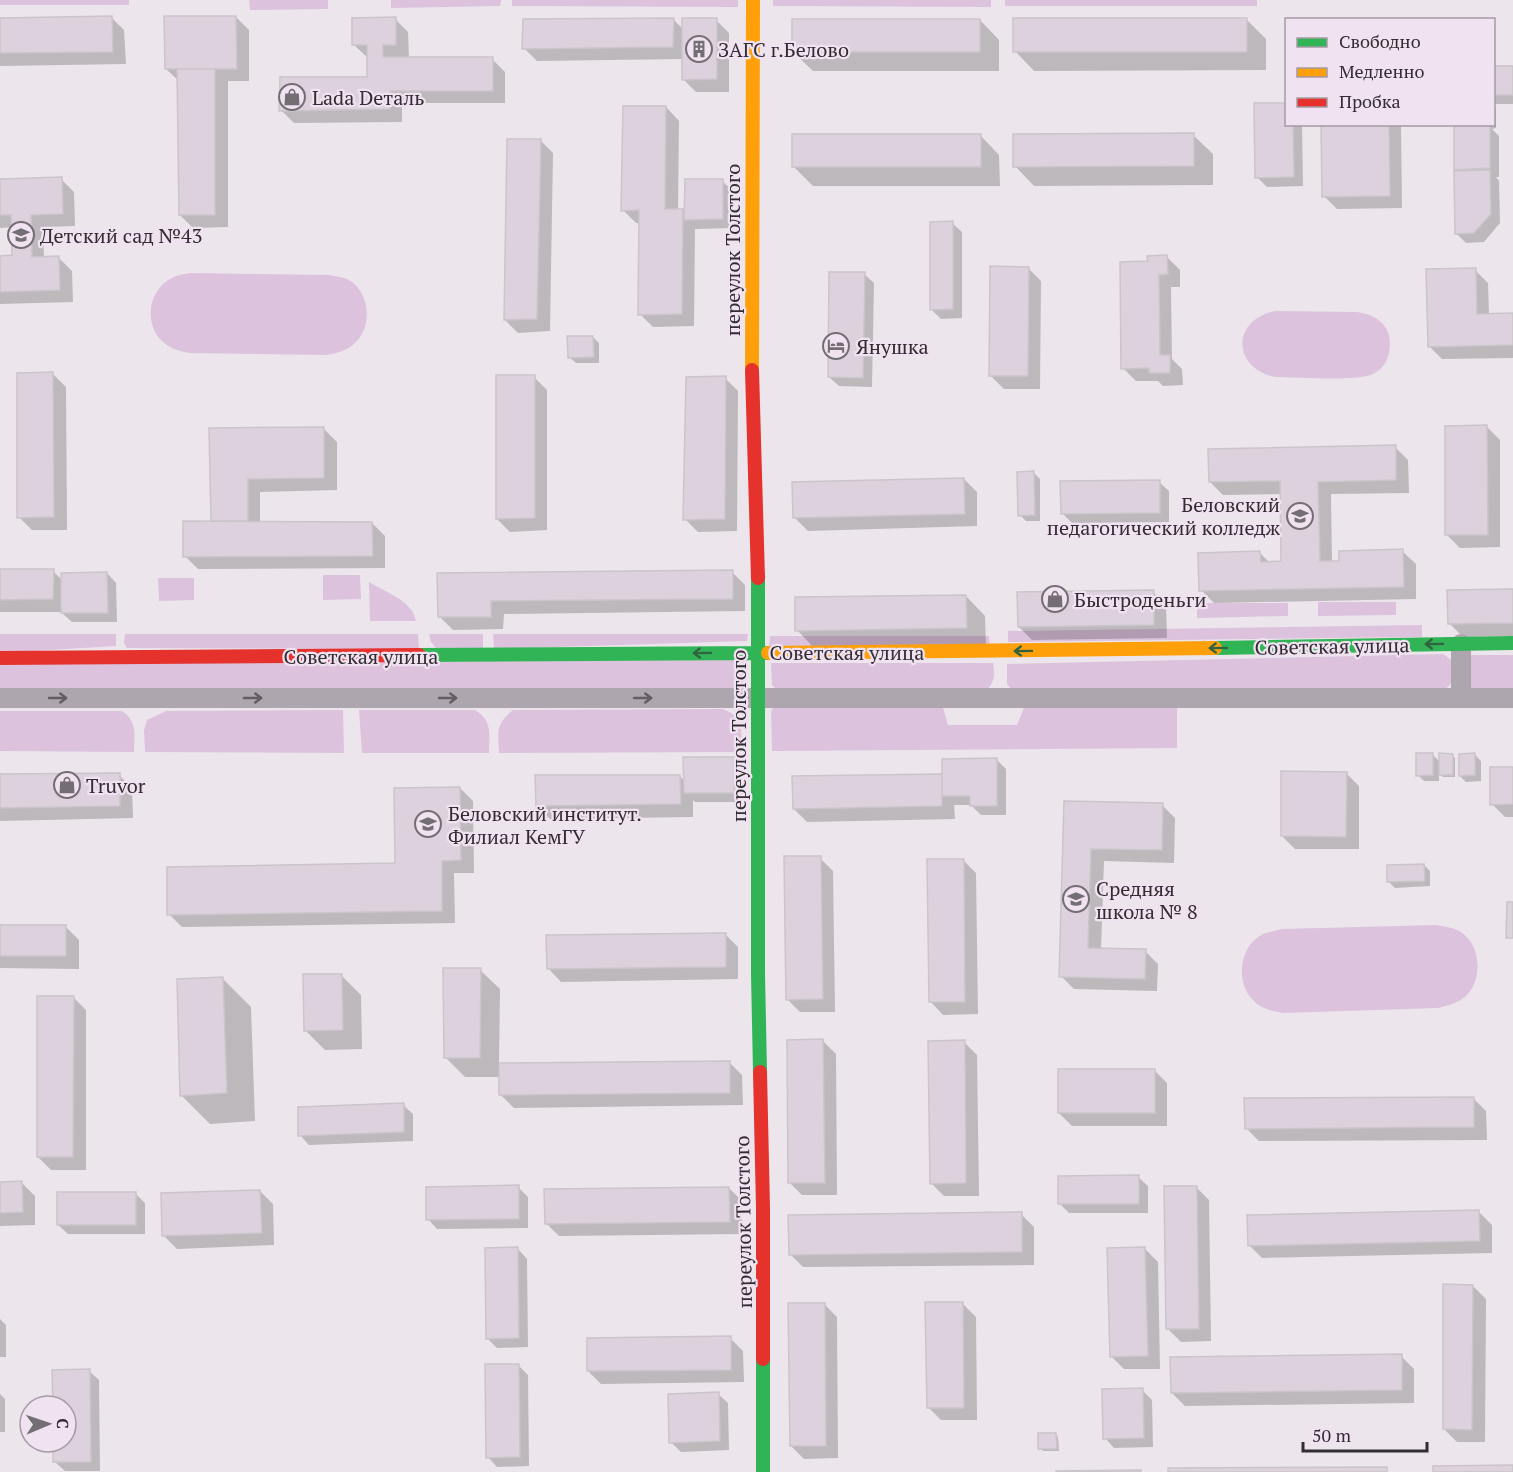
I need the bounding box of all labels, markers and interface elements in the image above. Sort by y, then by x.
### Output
legend [1285,18,1495,126]
text: Свободно [1339,29,1421,53]
building icon: ЗАГС г.Белово [684,34,714,64]
place label: ЗАГС г.Белово [718,36,849,63]
text: Медленно [1339,59,1425,83]
shop icon: Lada Dеталь [277,82,307,112]
place label: Lada Dеталь [312,84,424,111]
text: Пробка [1339,89,1401,113]
street label: переулок Толстого [719,164,746,336]
school or university icon: Детский сад №43 [6,220,36,250]
place label: Детский сад №43 [40,222,202,249]
hotel icon: Янушка [821,331,851,361]
place label: Янушка [856,333,929,360]
place label: Беловский педагогический колледж [1047,491,1281,541]
school or university icon: Беловский педагогический колледж [1285,501,1315,531]
shop icon: Быстроденьги [1040,584,1070,614]
place label: Быстроденьги [1074,586,1207,613]
street label: Советская улица [1254,631,1410,661]
one-way arrow [1424,638,1444,650]
street label: Советская улица [770,639,924,666]
one-way arrow [1208,642,1228,654]
street label: Советская улица [284,643,438,670]
one-way arrow [1013,646,1033,657]
one-way arrow [692,647,712,658]
street label: переулок Толстого [725,650,752,822]
one-way arrow [48,692,68,704]
one-way arrow [438,692,458,704]
one-way arrow [633,692,653,704]
one-way arrow [243,693,263,704]
shop icon: Truvor [52,770,82,800]
place label: Truvor [86,772,146,799]
place label: Беловский институт. Филиал КемГУ [448,800,642,850]
school or university icon: Беловский институт. Филиал КемГУ [413,809,443,839]
place label: Средняя школа № 8 [1096,875,1198,925]
school or university icon: Средняя школа № 8 [1061,884,1091,914]
street label: переулок Толстого [728,1135,758,1309]
north arrow [18,1394,78,1454]
scale bar [1303,1415,1428,1453]
text: С [52,1418,74,1429]
text: 50 m [1312,1423,1352,1447]

